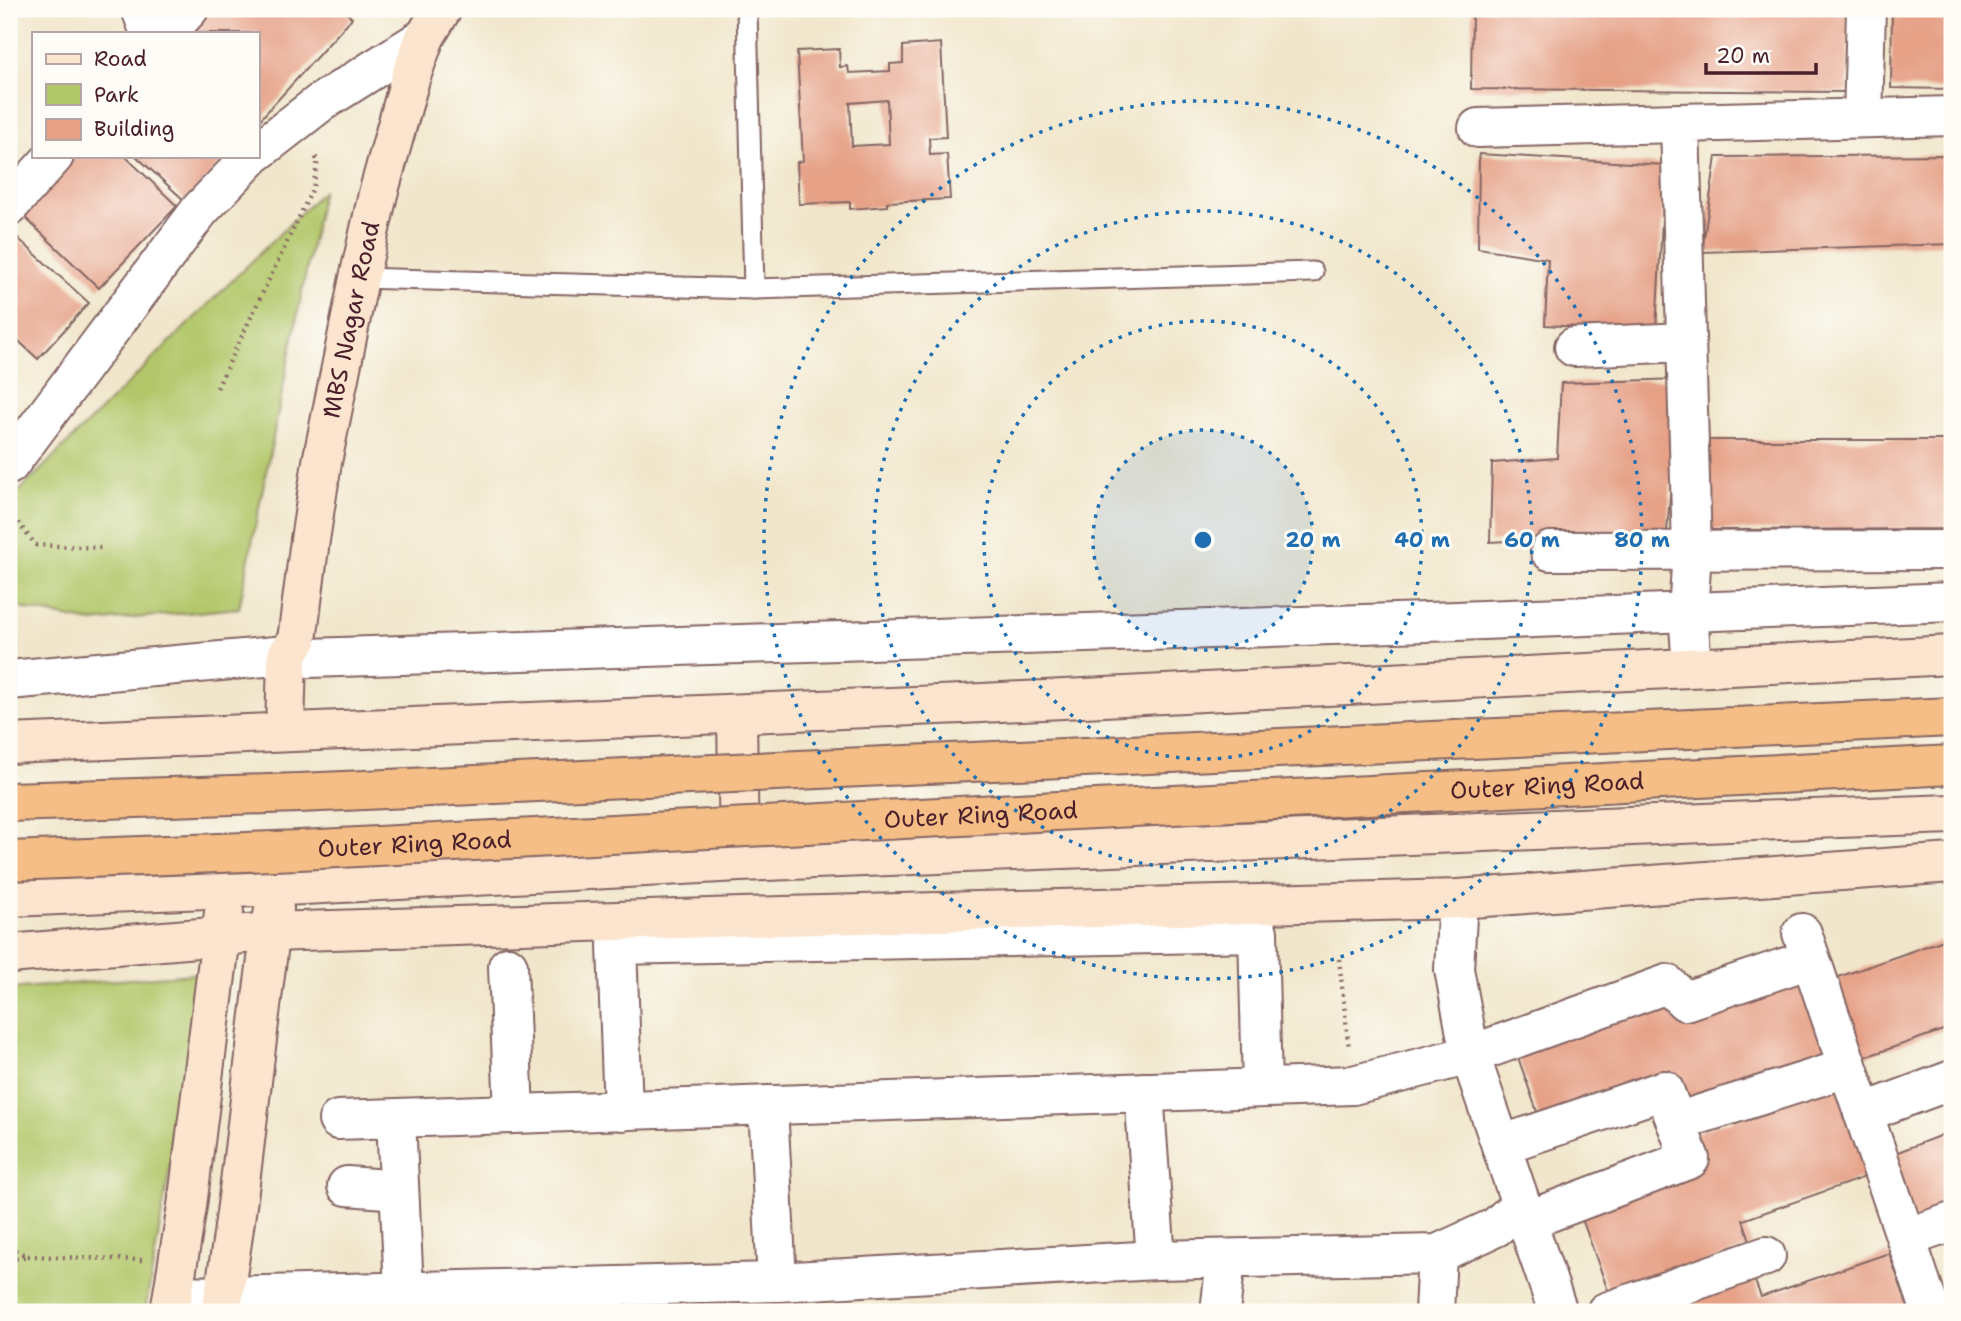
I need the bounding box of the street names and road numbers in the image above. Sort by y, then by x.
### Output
street label: MBS Nagar Road [315,218,387,421]
street label: Outer Ring Road [1449,765,1645,807]
street label: Outer Ring Road [883,794,1079,836]
street label: Outer Ring Road [317,823,512,865]

